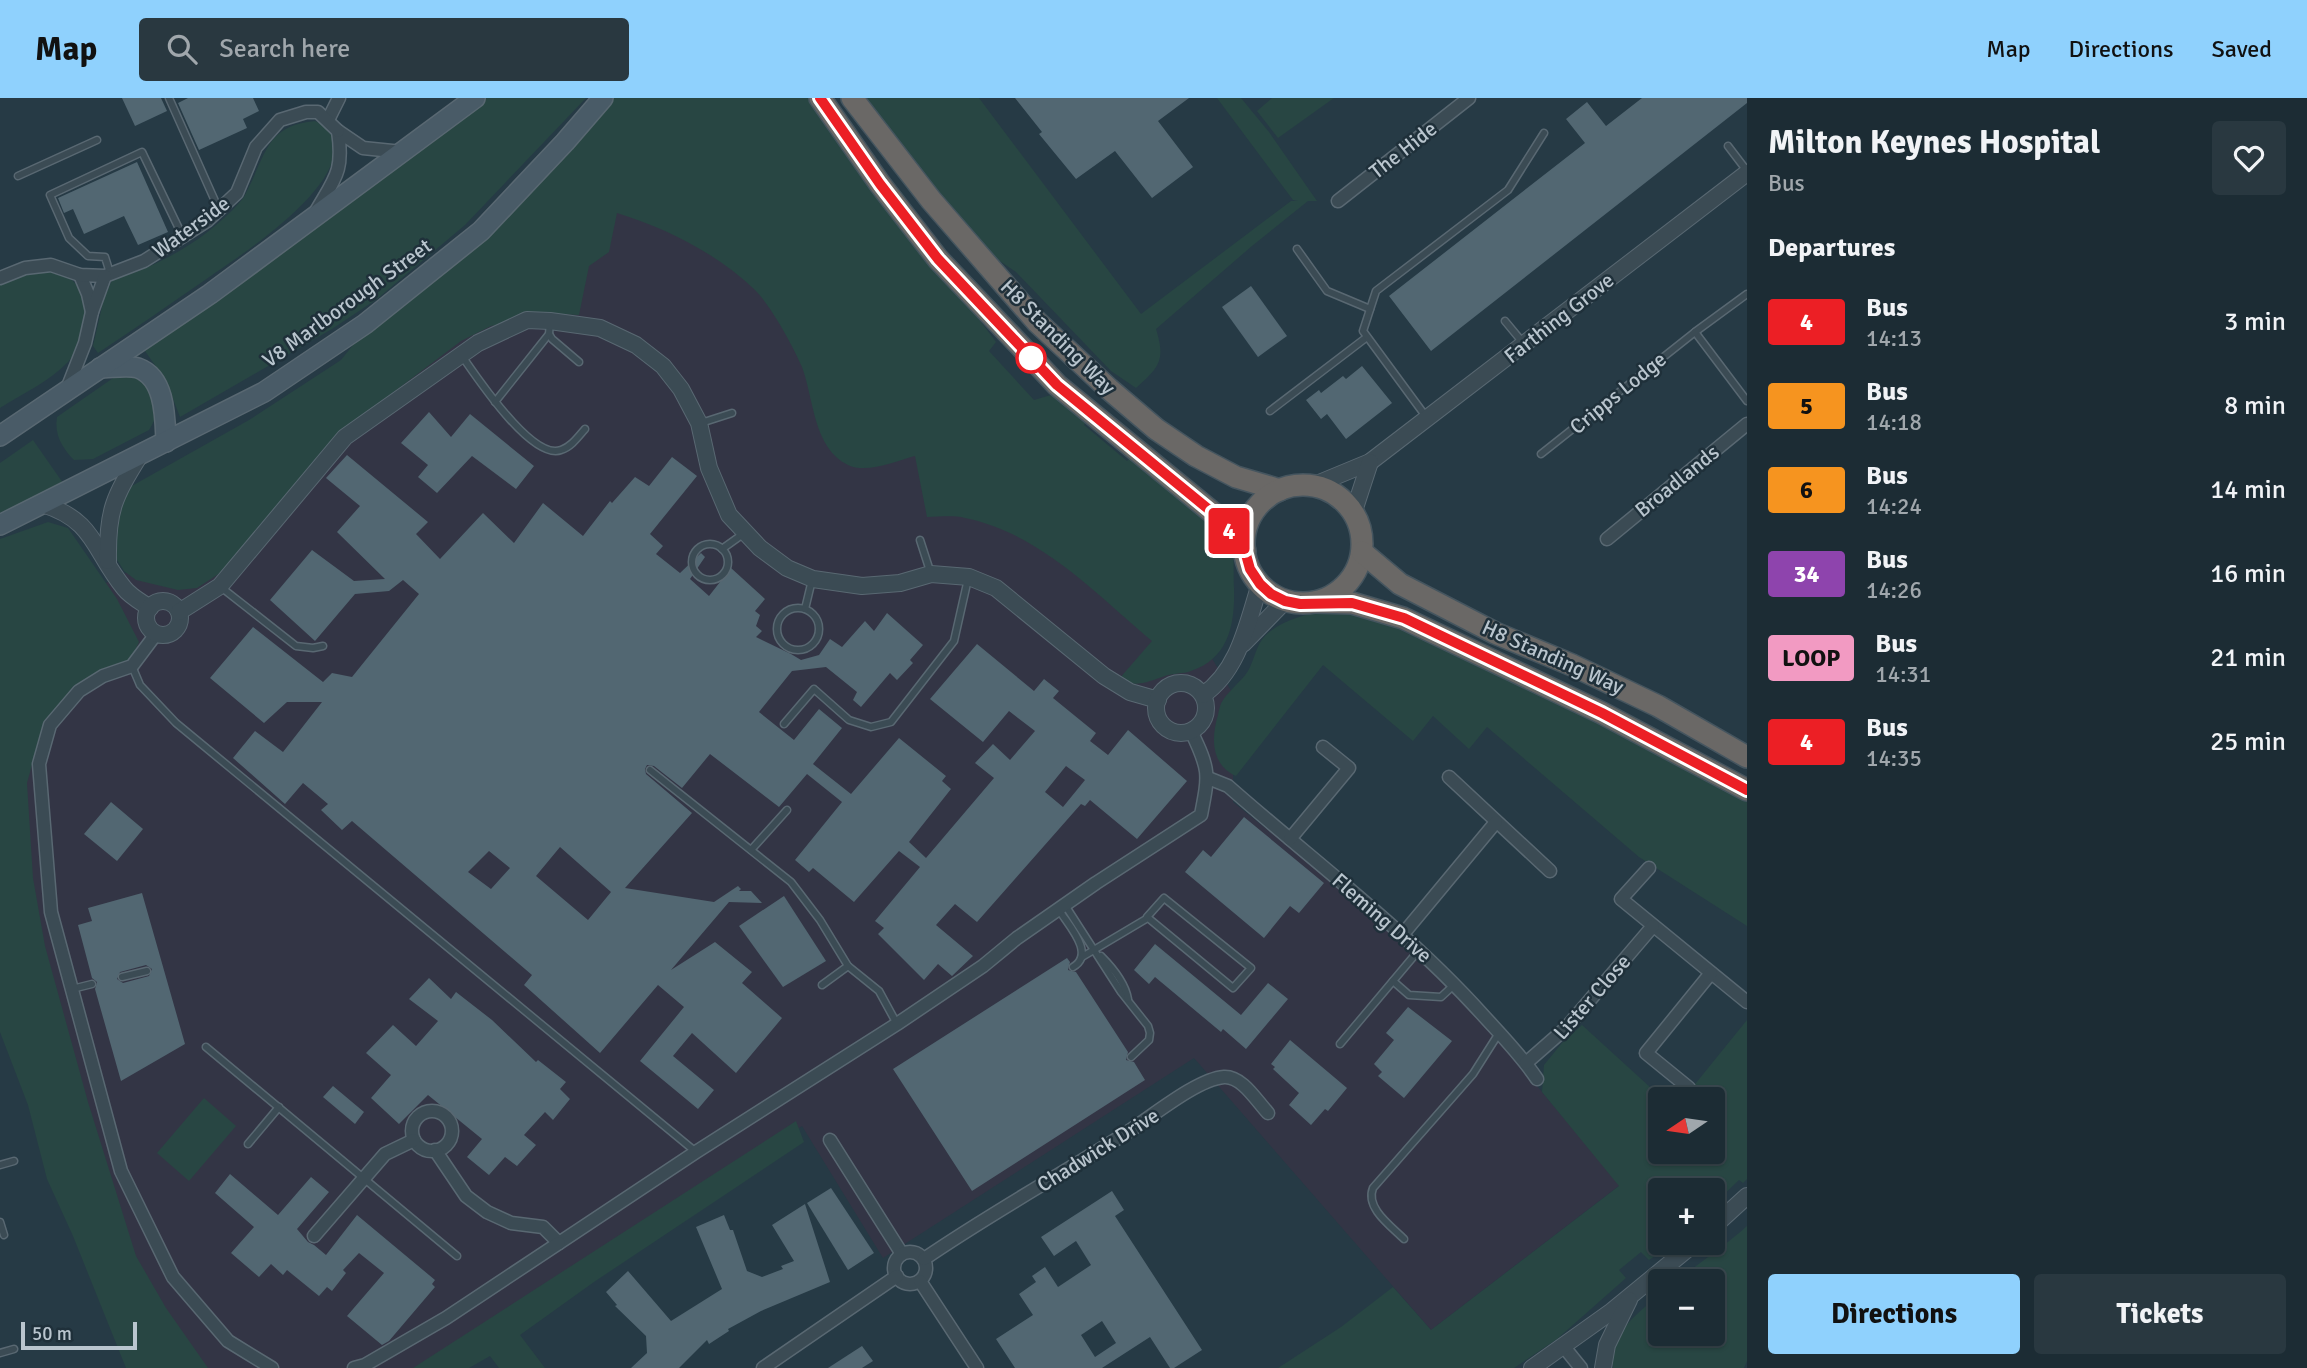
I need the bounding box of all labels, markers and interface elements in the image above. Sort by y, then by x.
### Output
search box [139,18,629,81]
text: Map [35,29,97,70]
icon: search [163,30,201,68]
text: Search here [219,33,350,65]
text: Map [1986,34,2031,64]
text: Directions [2069,34,2174,64]
text: Saved [2212,34,2272,64]
street label: The Hide [1364,116,1442,184]
button: heart [2212,121,2286,195]
text: Milton Keynes Hospital [1768,122,2100,163]
text: Bus [1768,169,1805,198]
street label: Waterside [147,190,235,264]
text: Departures [1768,232,1895,264]
street label: V8 Marlborough Street [257,233,437,373]
street label: Farthing Grove [1499,267,1619,369]
street label: H8 Standing Way [995,274,1121,400]
text: Bus [1866,292,1908,324]
text: 3 min [2224,306,2286,338]
text: 4 [1800,307,1813,337]
text: 14:13 [1866,324,1922,353]
unlabelled marker [1016,343,1046,373]
street label: Cripps Lodge [1564,346,1672,440]
text: Bus [1866,376,1908,408]
text: 8 min [2224,390,2286,422]
text: 5 [1800,391,1813,421]
text: 14:18 [1866,408,1922,437]
street label: Broadlands [1630,439,1724,523]
text: Bus [1866,460,1908,492]
text: 14 min [2210,474,2286,506]
text: 6 [1800,475,1813,505]
text: 14:24 [1866,492,1922,521]
line badge: 4 [1206,508,1252,554]
text: 4 [1223,516,1235,546]
text: Bus [1866,544,1908,576]
text: 16 min [2210,558,2286,590]
text: 34 [1794,559,1819,589]
text: 14:26 [1866,576,1922,605]
street label: H8 Standing Way [1478,614,1628,700]
text: Bus [1875,628,1917,660]
text: 21 min [2210,642,2286,674]
text: LOOP [1782,643,1840,673]
text: 14:31 [1875,660,1931,689]
text: Bus [1866,712,1908,744]
text: 25 min [2210,726,2286,758]
text: 4 [1800,727,1813,757]
text: 14:35 [1866,744,1922,773]
street label: Fleming Drive [1327,868,1437,968]
street label: Lister Close [1548,949,1636,1045]
north arrow [1648,1087,1726,1164]
map controls [1648,1087,1725,1346]
street label: Chadwick Drive [1032,1102,1164,1198]
button: + [1648,1178,1725,1255]
button: − [1648,1269,1725,1346]
button: Directions [1768,1274,2020,1354]
button: Tickets [2034,1274,2286,1354]
scale bar [21,1319,136,1351]
text: 50 m [32,1322,72,1346]

